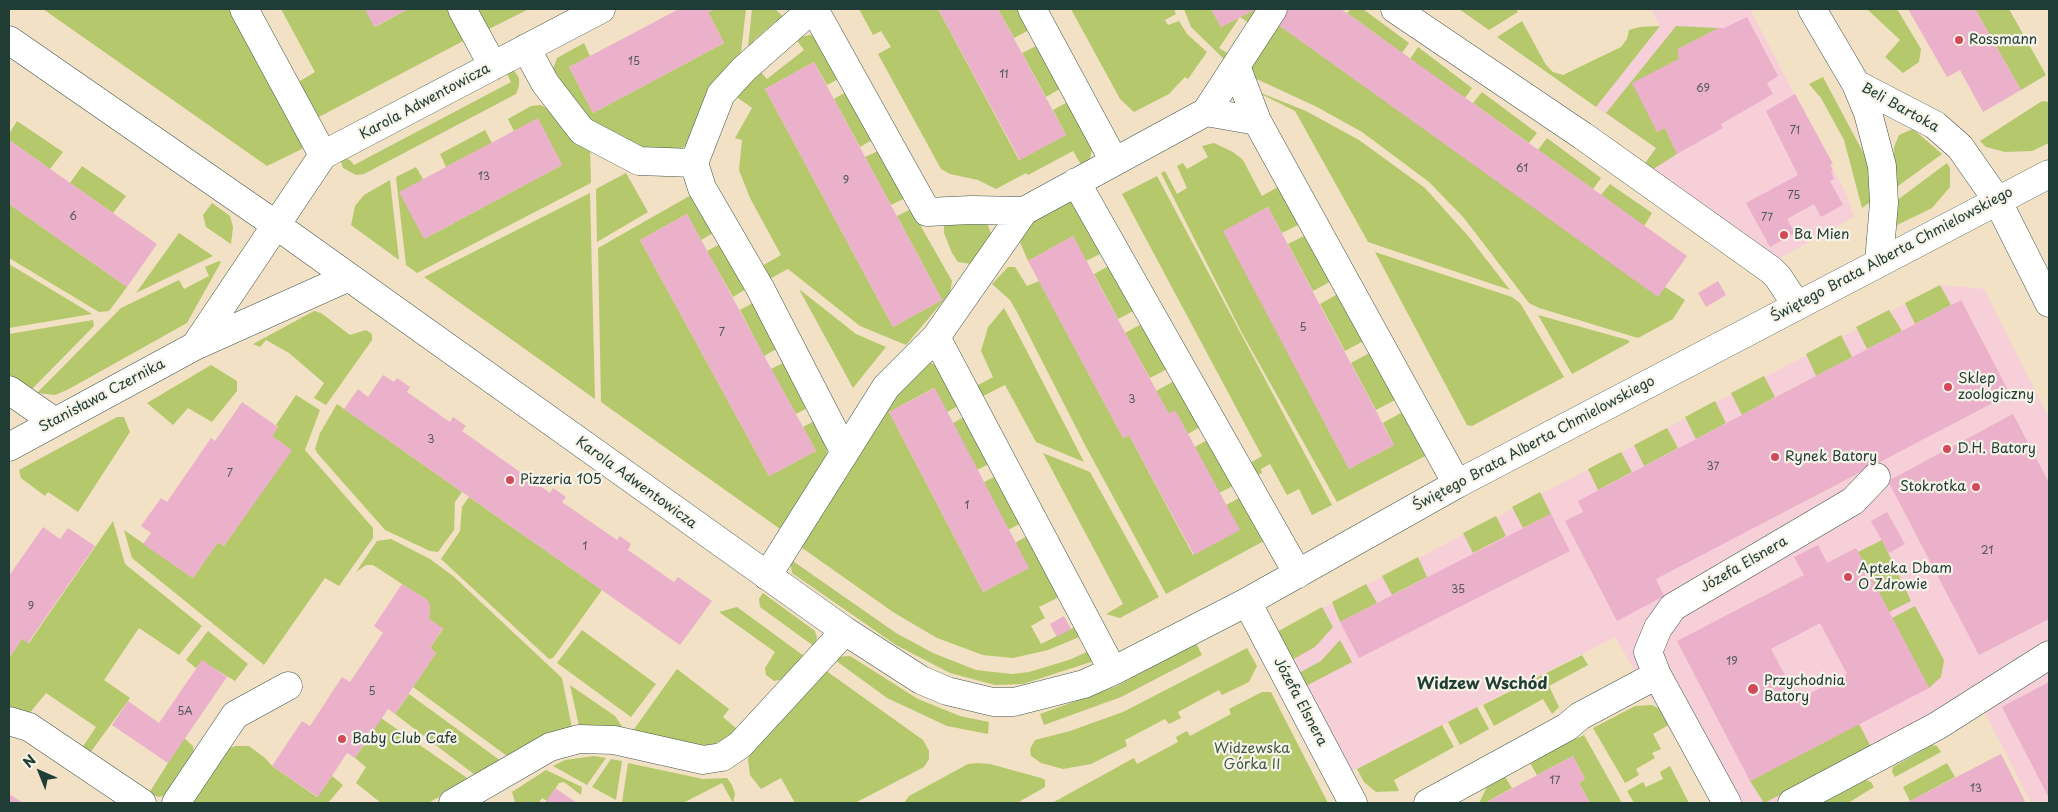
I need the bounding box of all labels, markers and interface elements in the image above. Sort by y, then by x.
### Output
place label: Rossmann [1969,32,2037,48]
marker: Rossmann [1953,34,1965,46]
house number: 15 [628,55,640,69]
street label: Karola Adwentowicza [357,60,493,144]
house number: 11 [999,68,1009,82]
street label: Beli Bartoka [1858,80,1942,136]
house number: 69 [1696,82,1710,96]
house number: 71 [1790,124,1800,138]
house number: 61 [1516,162,1528,176]
house number: 13 [478,170,490,184]
house number: 9 [843,174,849,188]
street label: Świętego Brata Alberta Chmielowskiego [1768,184,2016,326]
house number: 75 [1788,189,1800,203]
house number: 6 [69,210,77,224]
house number: 77 [1761,211,1773,225]
place label: Ba Mien [1794,227,1849,243]
marker: Ba Mien [1778,229,1790,241]
house number: 5 [1299,321,1307,335]
house number: 7 [719,326,725,340]
street label: Stanisława Czernika [36,356,168,436]
place label: Sklep zoologiczny [1958,371,2034,404]
street label: Świętego Brata Alberta Chmielowskiego [1410,373,1658,515]
marker: Sklep zoologiczny [1942,381,1954,393]
house number: 3 [1128,393,1136,407]
house number: 3 [427,433,435,447]
street label: Karola Adwentowicza [572,433,700,533]
place label: D.H. Batory [1957,441,2036,457]
marker: D.H. Batory [1941,443,1953,455]
place label: Rynek Batory [1785,449,1877,465]
marker: Rynek Batory [1769,451,1781,463]
house number: 37 [1707,460,1719,474]
house number: 7 [227,467,233,481]
place label: Pizzeria 105 [520,472,602,488]
marker: Pizzeria 105 [504,474,516,486]
place label: Stokrotka [1900,479,1966,495]
marker: Stokrotka [1970,481,1982,493]
house number: 1 [965,499,969,513]
street label: Józefa Elsnera [1697,533,1791,597]
house number: 1 [583,540,587,554]
house number: 21 [1981,544,1993,558]
place label: Apteka Dbam O Zdrowie [1858,561,1952,594]
marker: Apteka Dbam O Zdrowie [1842,571,1854,583]
house number: 35 [1451,583,1465,597]
house number: 9 [28,600,34,614]
street label: Józefa Elsnera [1270,655,1330,749]
house number: 19 [1726,655,1738,669]
place label: Przychodnia Batory [1764,673,1845,706]
district label: Widzew Wschód [1417,675,1547,695]
marker: Przychodnia Batory [1746,682,1760,696]
house number: 5 [368,685,376,699]
house number: 5A [177,705,193,719]
place label: Baby Club Cafe [352,731,457,747]
marker: Baby Club Cafe [336,733,348,745]
park label: Widzewska Górka II [1214,741,1290,774]
north arrow [15,747,65,797]
text: N [18,749,41,772]
house number: 17 [1550,774,1560,788]
house number: 13 [1970,782,1982,796]

